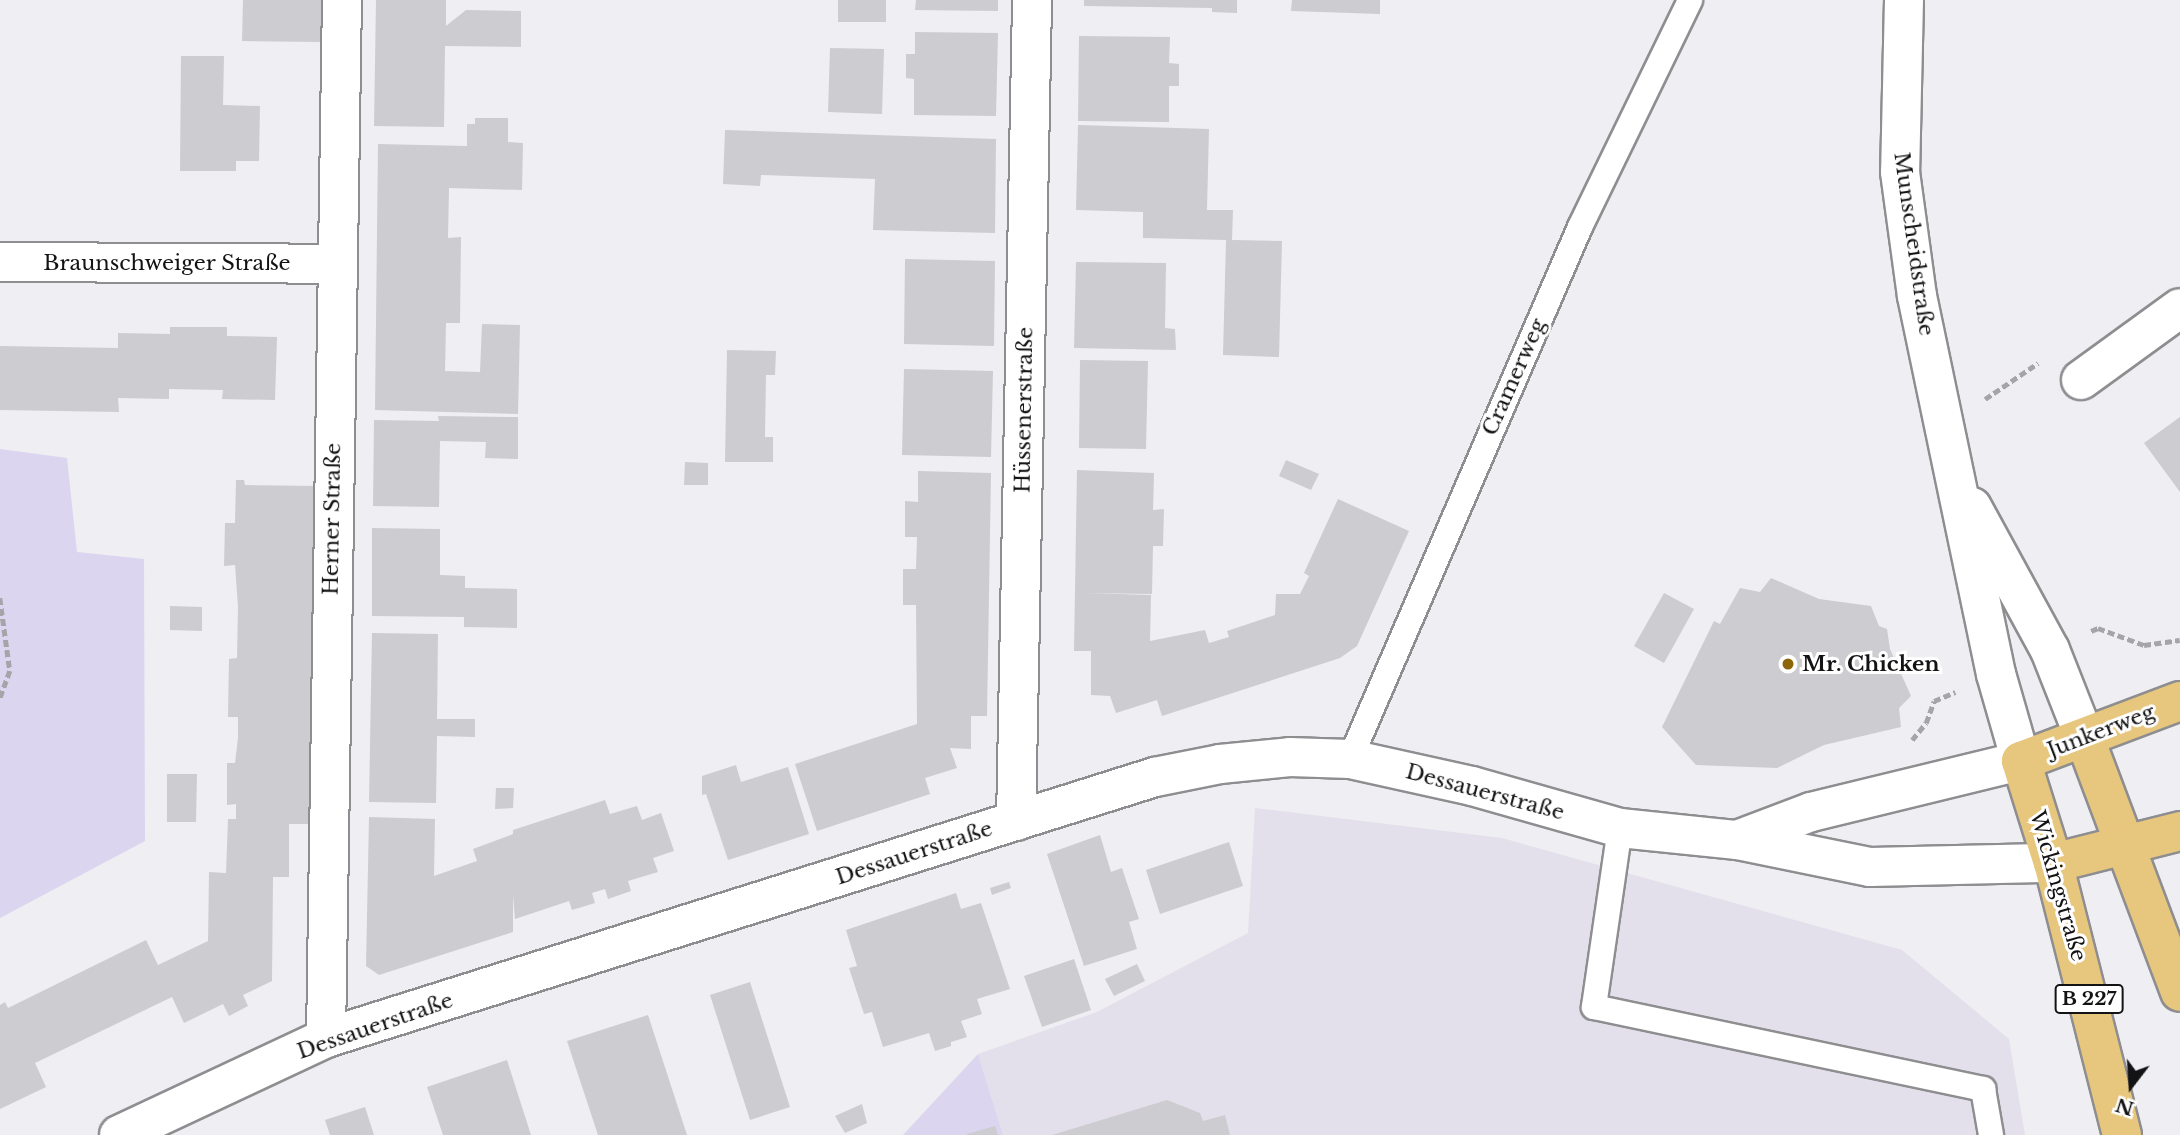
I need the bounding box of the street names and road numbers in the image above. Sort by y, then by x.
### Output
street label: Munscheidstraße [1889,151,1939,337]
street label: Braunschweiger Straße [43,250,291,276]
street label: Cramerweg [1477,315,1551,439]
street label: Hüssenerstraße [1010,327,1038,493]
street label: Herner Straße [318,442,346,596]
street label: Junkerweg [2044,699,2158,763]
street label: Dessauerstraße [1403,759,1567,825]
street label: Wickingstraße [2024,808,2092,964]
street label: Dessauerstraße [833,816,995,890]
road number: B 227 [2054,984,2124,1015]
street label: Dessauerstraße [294,988,456,1064]

